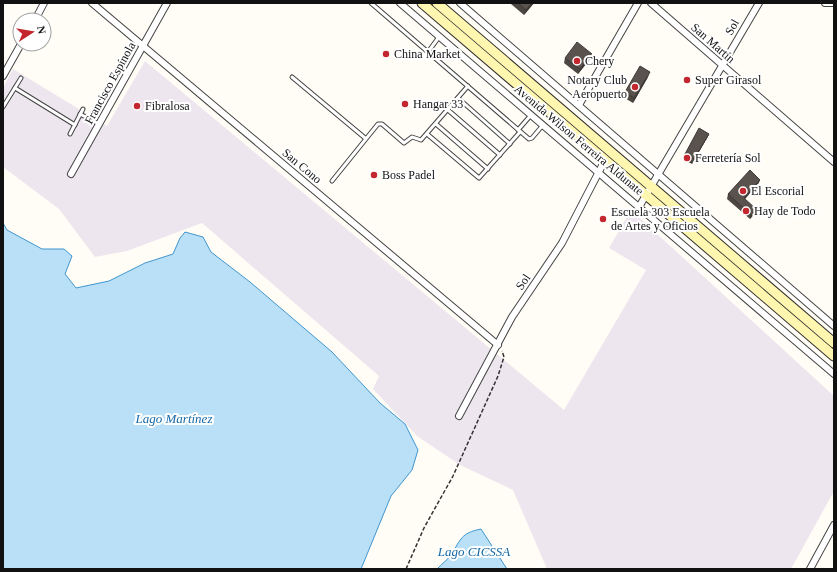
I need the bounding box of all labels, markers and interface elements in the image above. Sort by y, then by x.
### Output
north arrow [12,12,52,52]
street label: Sol [722,16,742,37]
street label: San Martín [688,20,738,66]
text: N [35,25,48,35]
street label: Francisco Espínola [82,39,139,126]
place label: China Market [394,47,461,61]
marker: China Market [381,49,391,59]
place label: Chery [585,54,614,68]
marker: Chery [572,56,582,66]
place label: Notary Club Aeropuerto [567,73,627,101]
place label: Super Girasol [695,73,762,87]
marker: Super Girasol [682,75,692,85]
street label: Avenida Wilson Ferreira Aldunate [512,82,646,198]
marker: Notary Club Aeropuerto [630,82,640,92]
place label: Hangar 33 [413,97,463,111]
place label: Fibralosa [145,99,190,113]
marker: Hangar 33 [400,99,410,109]
marker: Fibralosa [132,101,142,111]
street label: San Cono [279,146,325,186]
place label: Ferretería Sol [695,151,761,165]
marker: Ferretería Sol [682,153,692,163]
place label: Boss Padel [382,168,436,182]
marker: Boss Padel [369,170,379,180]
place label: El Escorial [751,184,805,198]
marker: El Escorial [738,186,748,196]
place label: Hay de Todo [754,204,816,218]
place label: Escuela 303 Escuela de Artes y Oficios [611,205,710,233]
marker: Hay de Todo [741,206,751,216]
marker: Escuela 303 Escuela de Artes y Oficios [598,214,608,224]
street label: Sol [513,271,534,293]
water label: Lago Martínez [135,411,212,426]
water label: Lago CICSSA [437,544,510,559]

